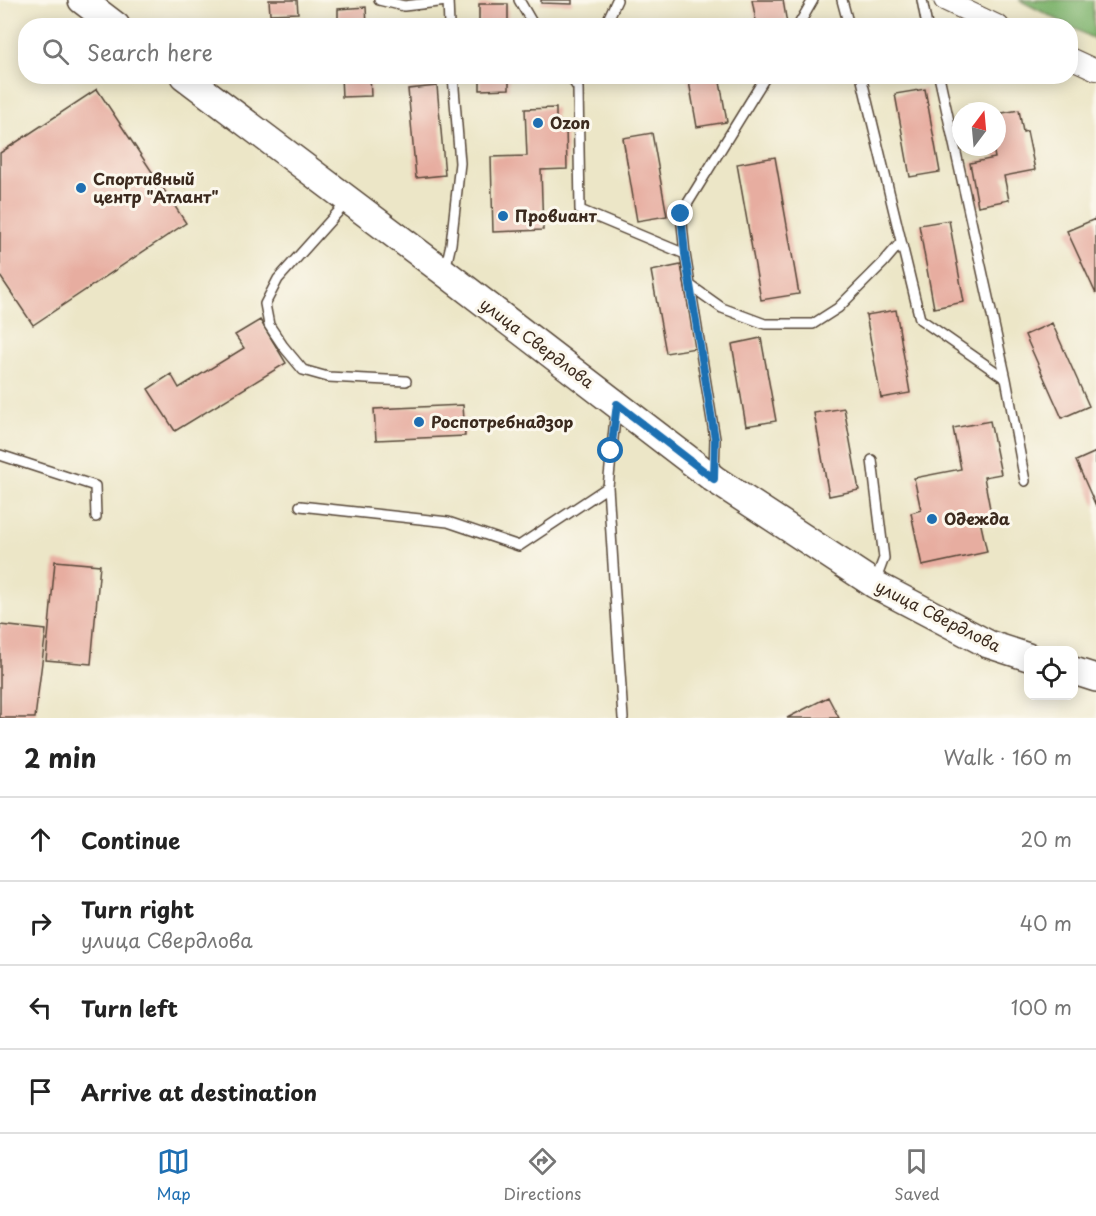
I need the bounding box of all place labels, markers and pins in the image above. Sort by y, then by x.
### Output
place label: Ozon [550,110,590,134]
marker: Ozon [531,116,545,130]
place label: Спортивный центр "Атлант" [93,166,219,208]
marker: Спортивный центр "Атлант" [74,181,88,195]
place label: Провиант [515,203,598,227]
marker: Провиант [496,209,510,223]
place label: Роспотребнадзор [431,409,573,433]
marker: Роспотребнадзор [412,415,426,429]
place label: Одежда [944,506,1010,530]
marker: Одежда [925,512,939,526]

